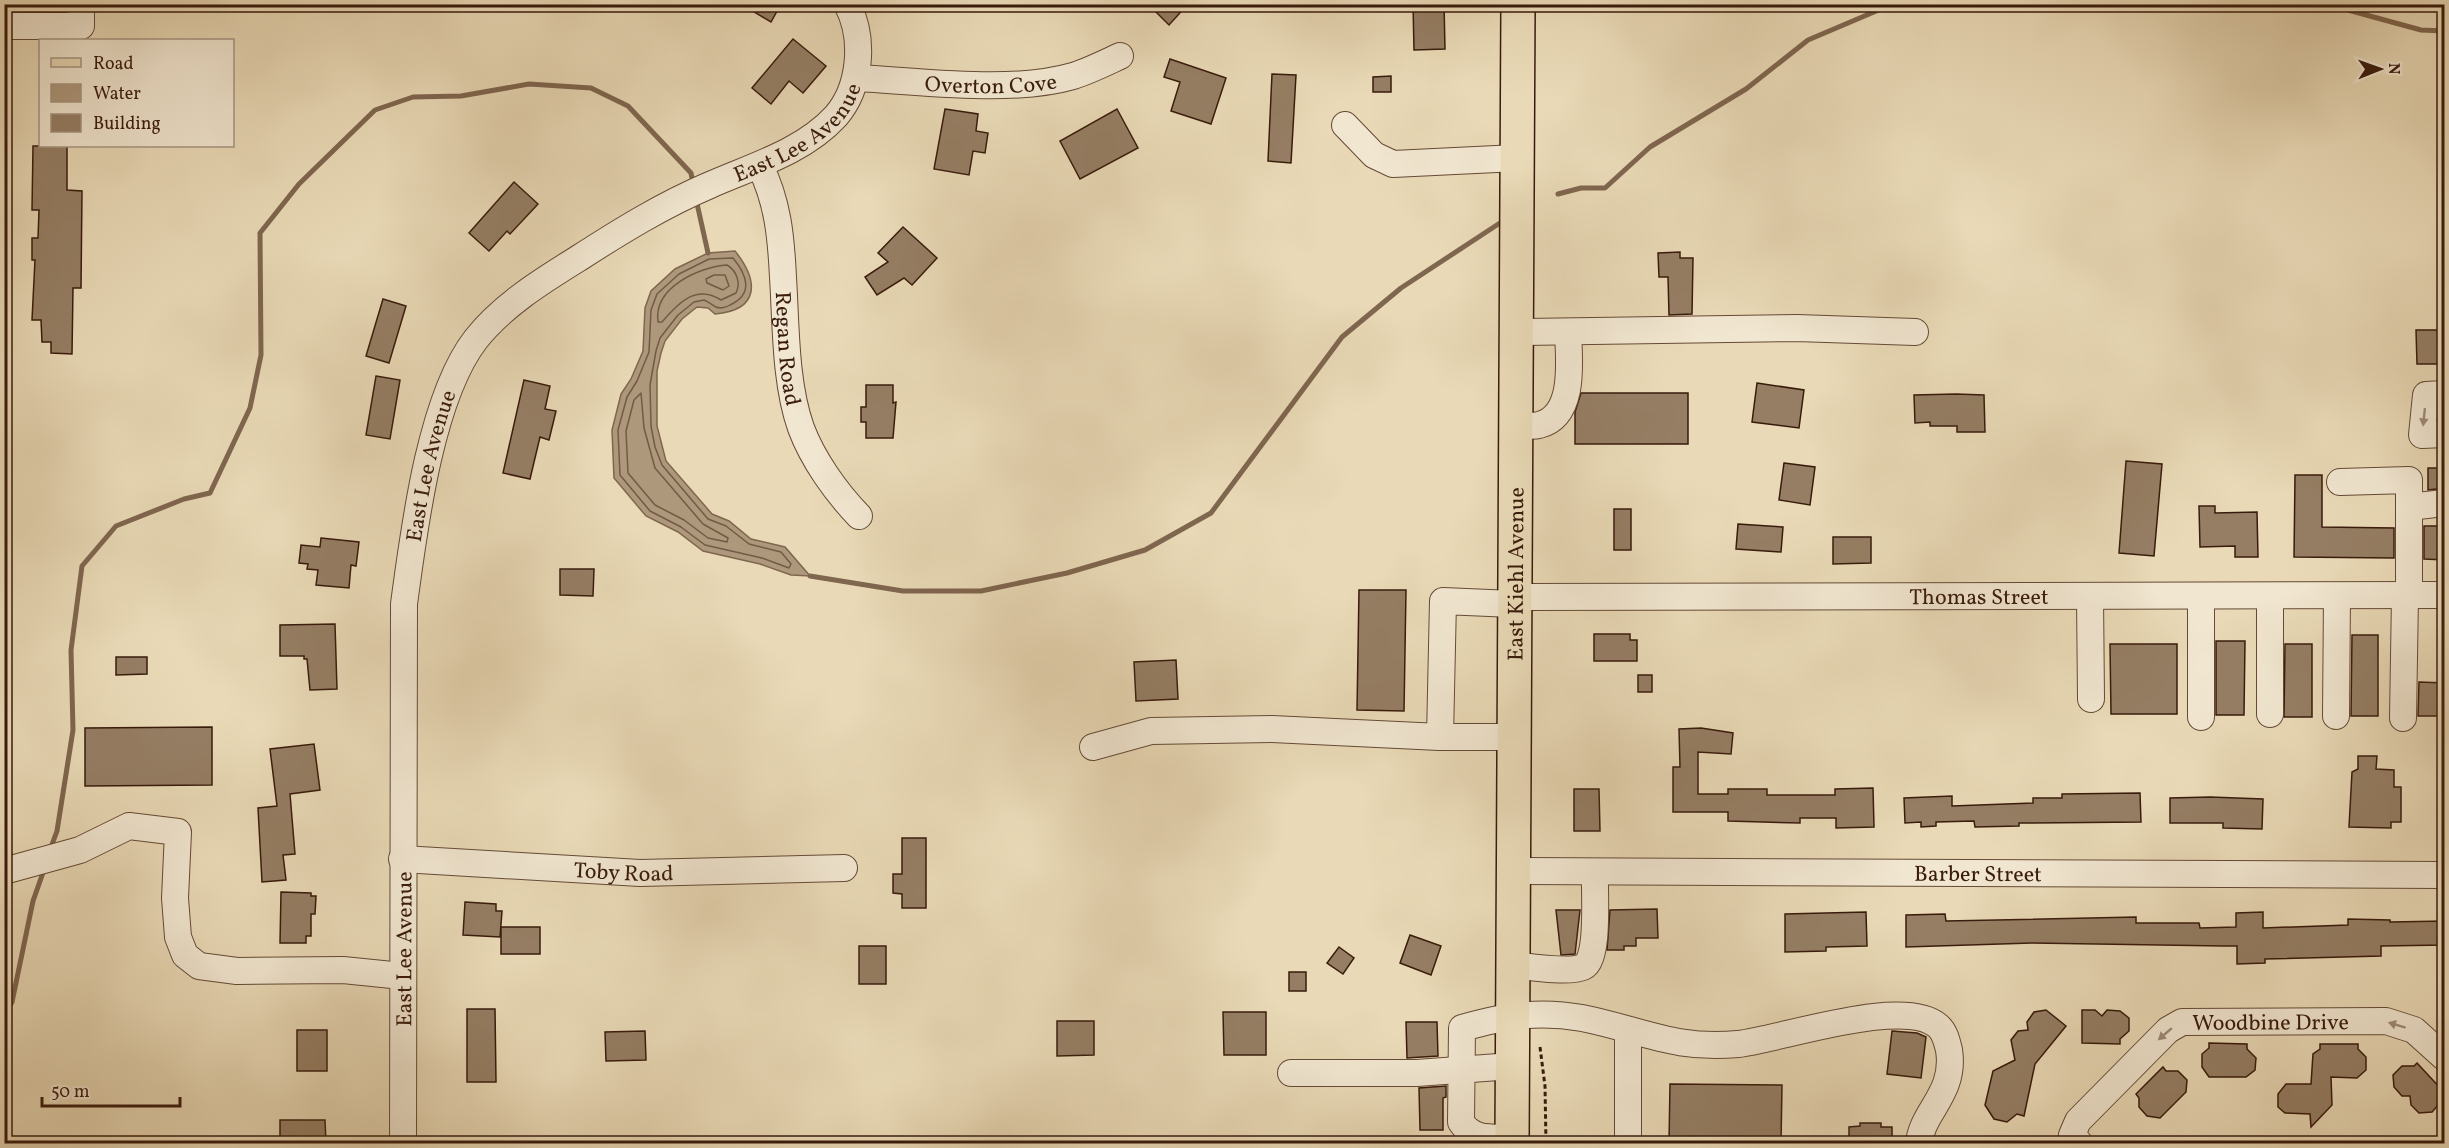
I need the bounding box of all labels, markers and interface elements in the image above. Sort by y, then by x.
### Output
legend [39,39,234,147]
north arrow [2350,39,2410,99]
text: Road [93,52,134,77]
text: N [2382,63,2404,75]
street label: Overton Cove [924,67,1059,103]
street label: East Lee Avenue [729,79,870,192]
text: Water [93,82,141,107]
text: Building [93,112,161,137]
street label: Regan Road [766,291,807,409]
street label: East Lee Avenue [400,386,465,544]
one-way arrow [2419,407,2429,426]
street label: East Kiehl Avenue [1502,487,1533,661]
street label: Thomas Street [1909,583,2049,614]
street label: Toby Road [573,856,674,891]
street label: Barber Street [1914,860,2042,891]
street label: East Lee Avenue [390,871,422,1027]
street label: Woodbine Drive [2192,1008,2349,1040]
one-way arrow [2388,1020,2406,1029]
one-way arrow [2158,1027,2173,1040]
scale bar [42,1070,180,1108]
text: 50 m [51,1080,90,1105]

